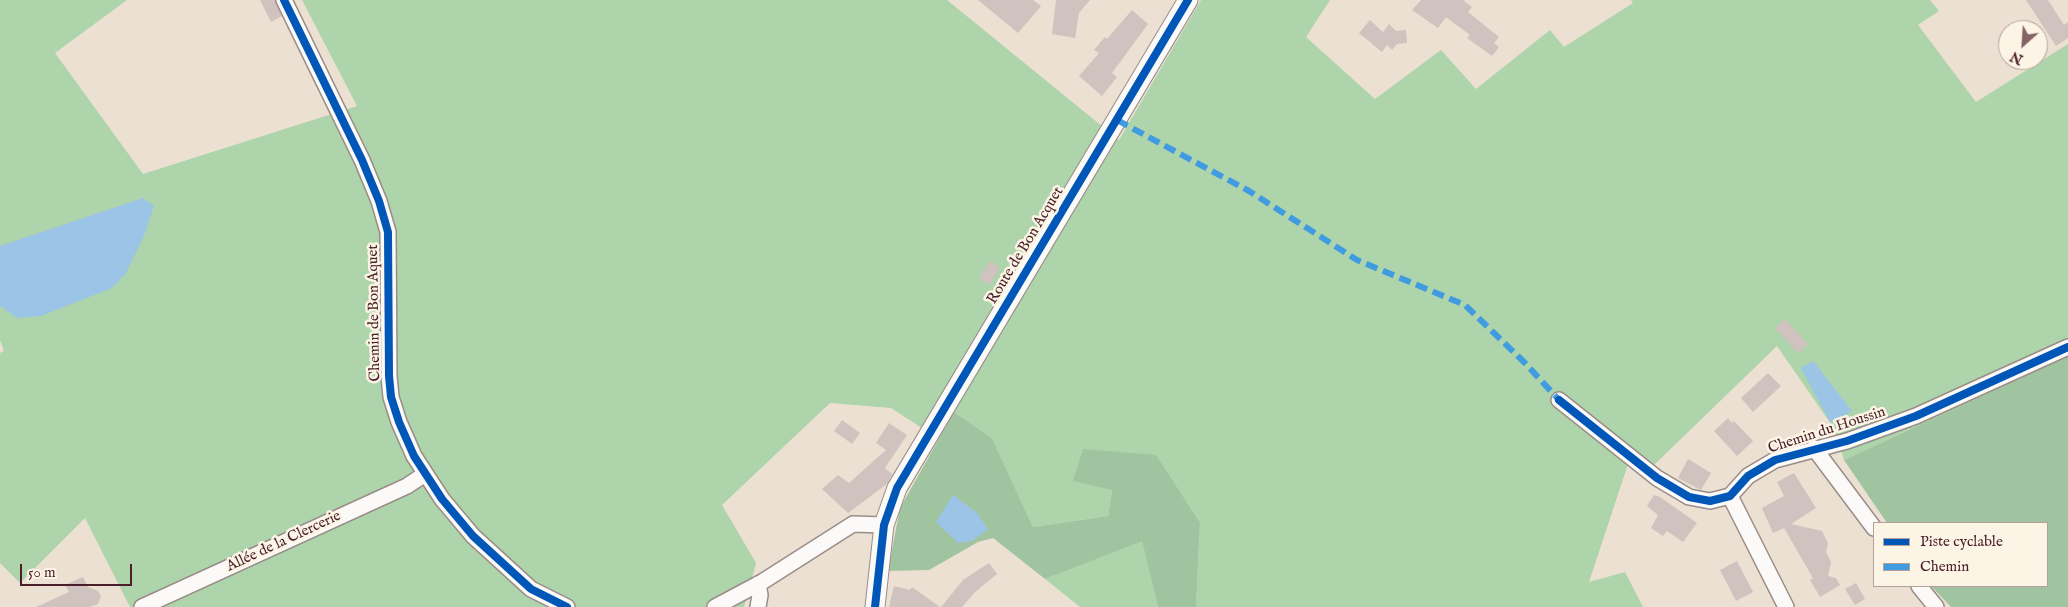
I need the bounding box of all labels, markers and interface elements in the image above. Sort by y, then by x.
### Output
north arrow [1998,20,2048,70]
text: N [2007,47,2026,68]
street label: Route de Bon Acquet [984,184,1068,308]
street label: Chemin de Bon Aquet [365,244,385,382]
street label: Chemin du Houssin [1766,404,1888,458]
street label: Allée de la Clercerie [224,508,344,576]
legend [1873,522,2048,587]
text: Piste cyclable [1920,532,2003,551]
scale bar [22,554,135,586]
text: Chemin [1920,557,1969,576]
text: 50 m [28,563,56,582]

